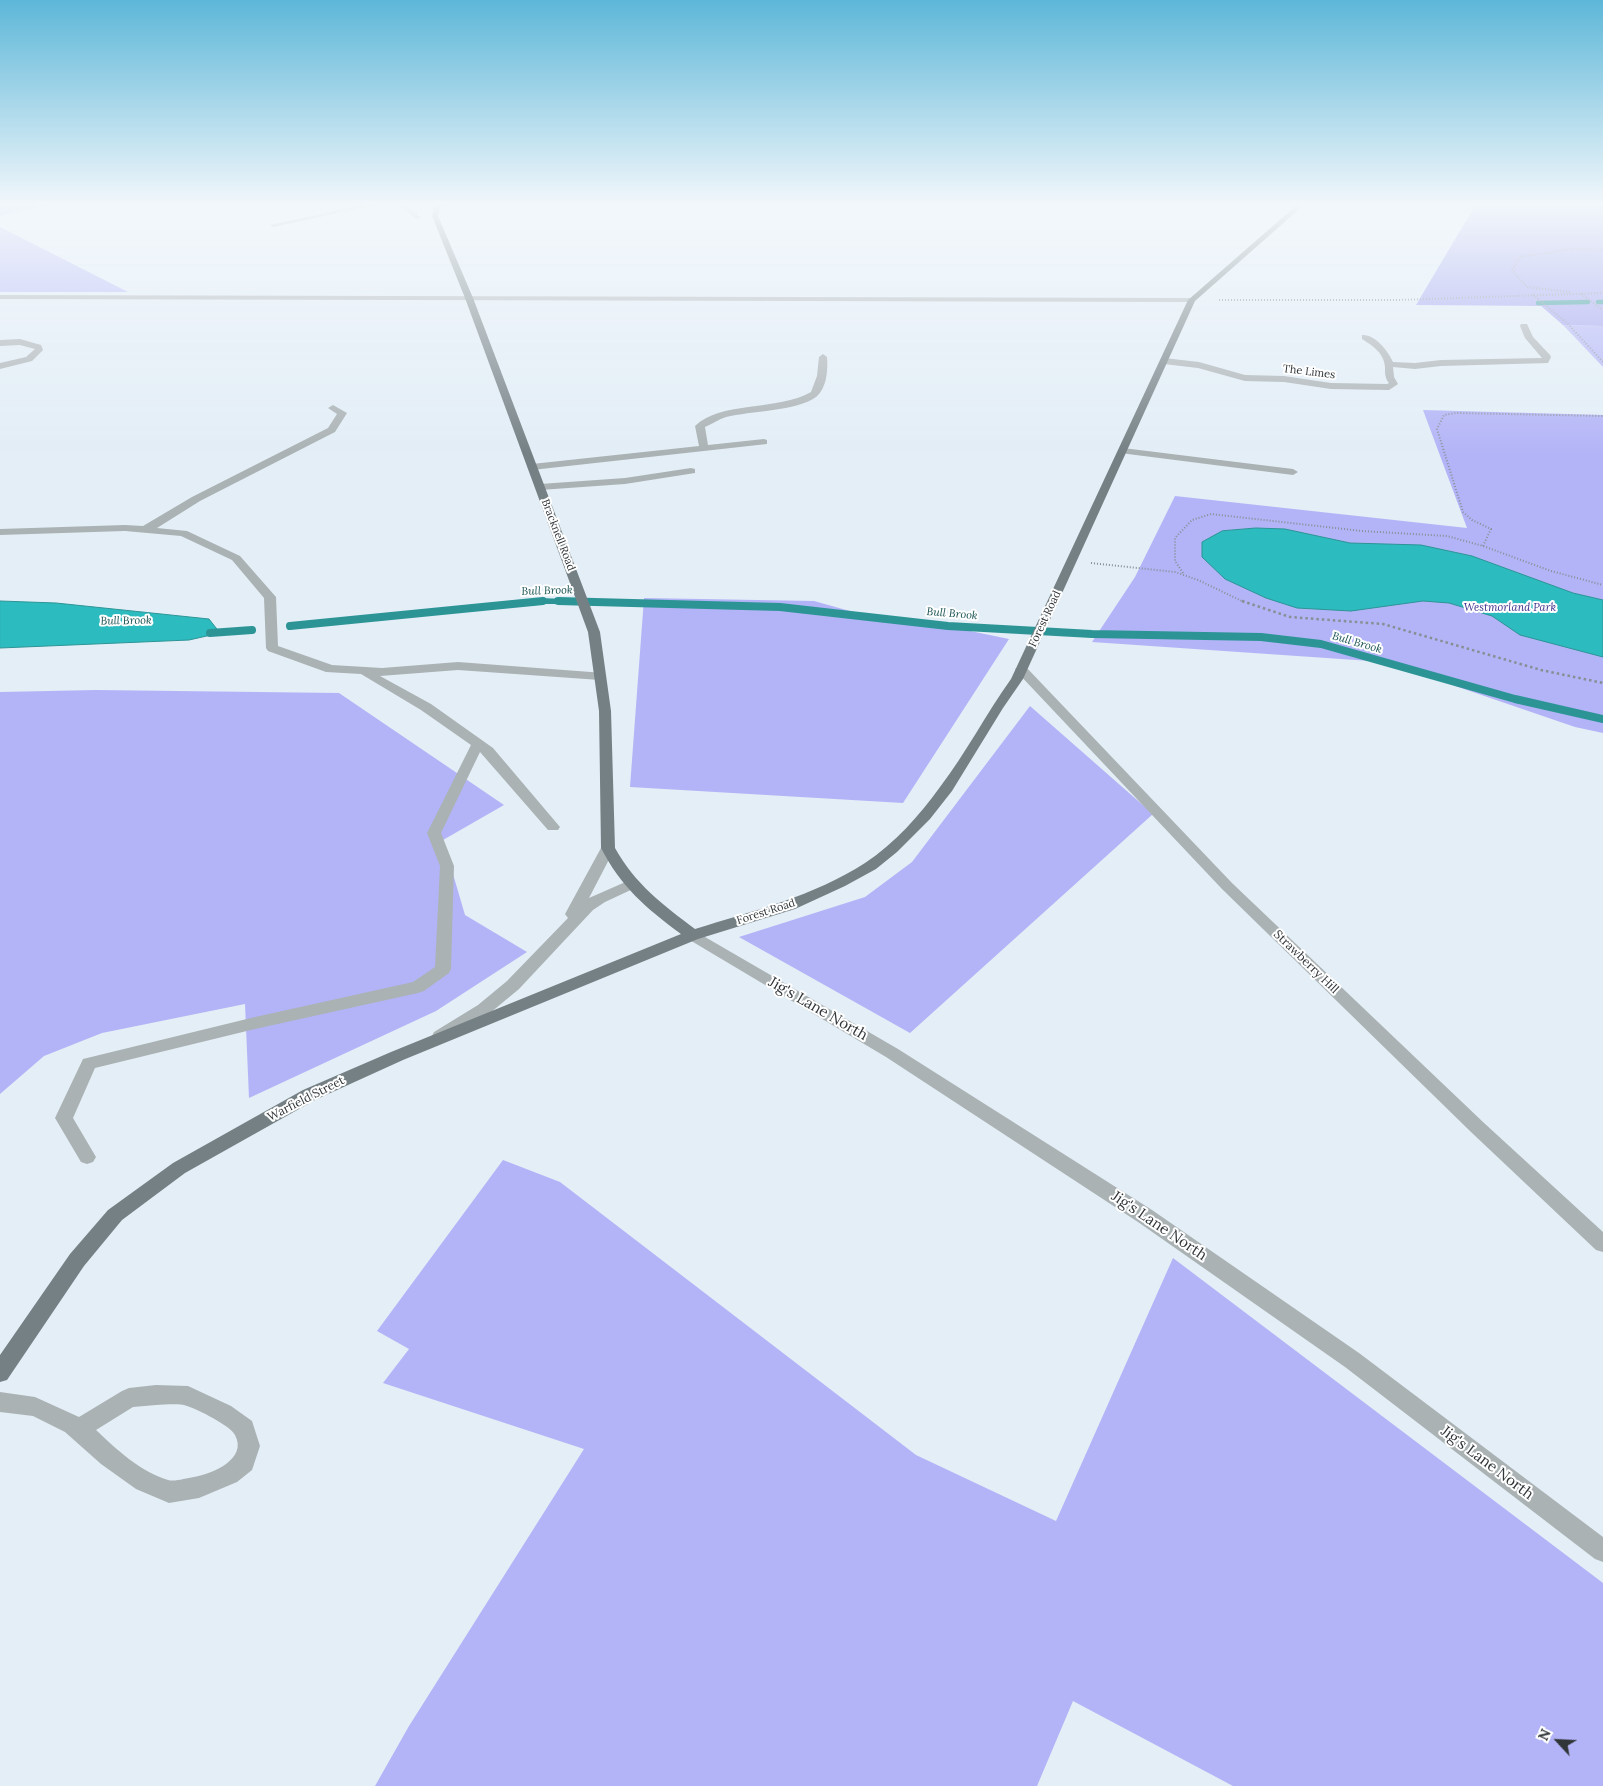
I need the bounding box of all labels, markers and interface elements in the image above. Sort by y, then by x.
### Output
street label: The Limes [1282,362,1336,382]
street label: Bracknell Road [538,497,578,573]
water label: Bull Brook [521,584,573,598]
street label: Forest Road [1026,589,1064,649]
park label: Westmorland Park [1464,601,1556,615]
water label: Bull Brook [926,605,978,623]
water label: Bull Brook [100,614,152,628]
water label: Bull Brook [1331,630,1383,656]
street label: Forest Road [735,896,797,928]
street label: Strawberry Hill [1270,927,1342,997]
street label: Jig's Lane North [765,973,871,1045]
street label: Warfield Street [265,1073,347,1125]
street label: Jig's Lane North [1108,1187,1210,1265]
street label: Jig's Lane North [1437,1422,1537,1504]
north arrow [1533,1716,1583,1766]
text: N [1534,1726,1555,1743]

